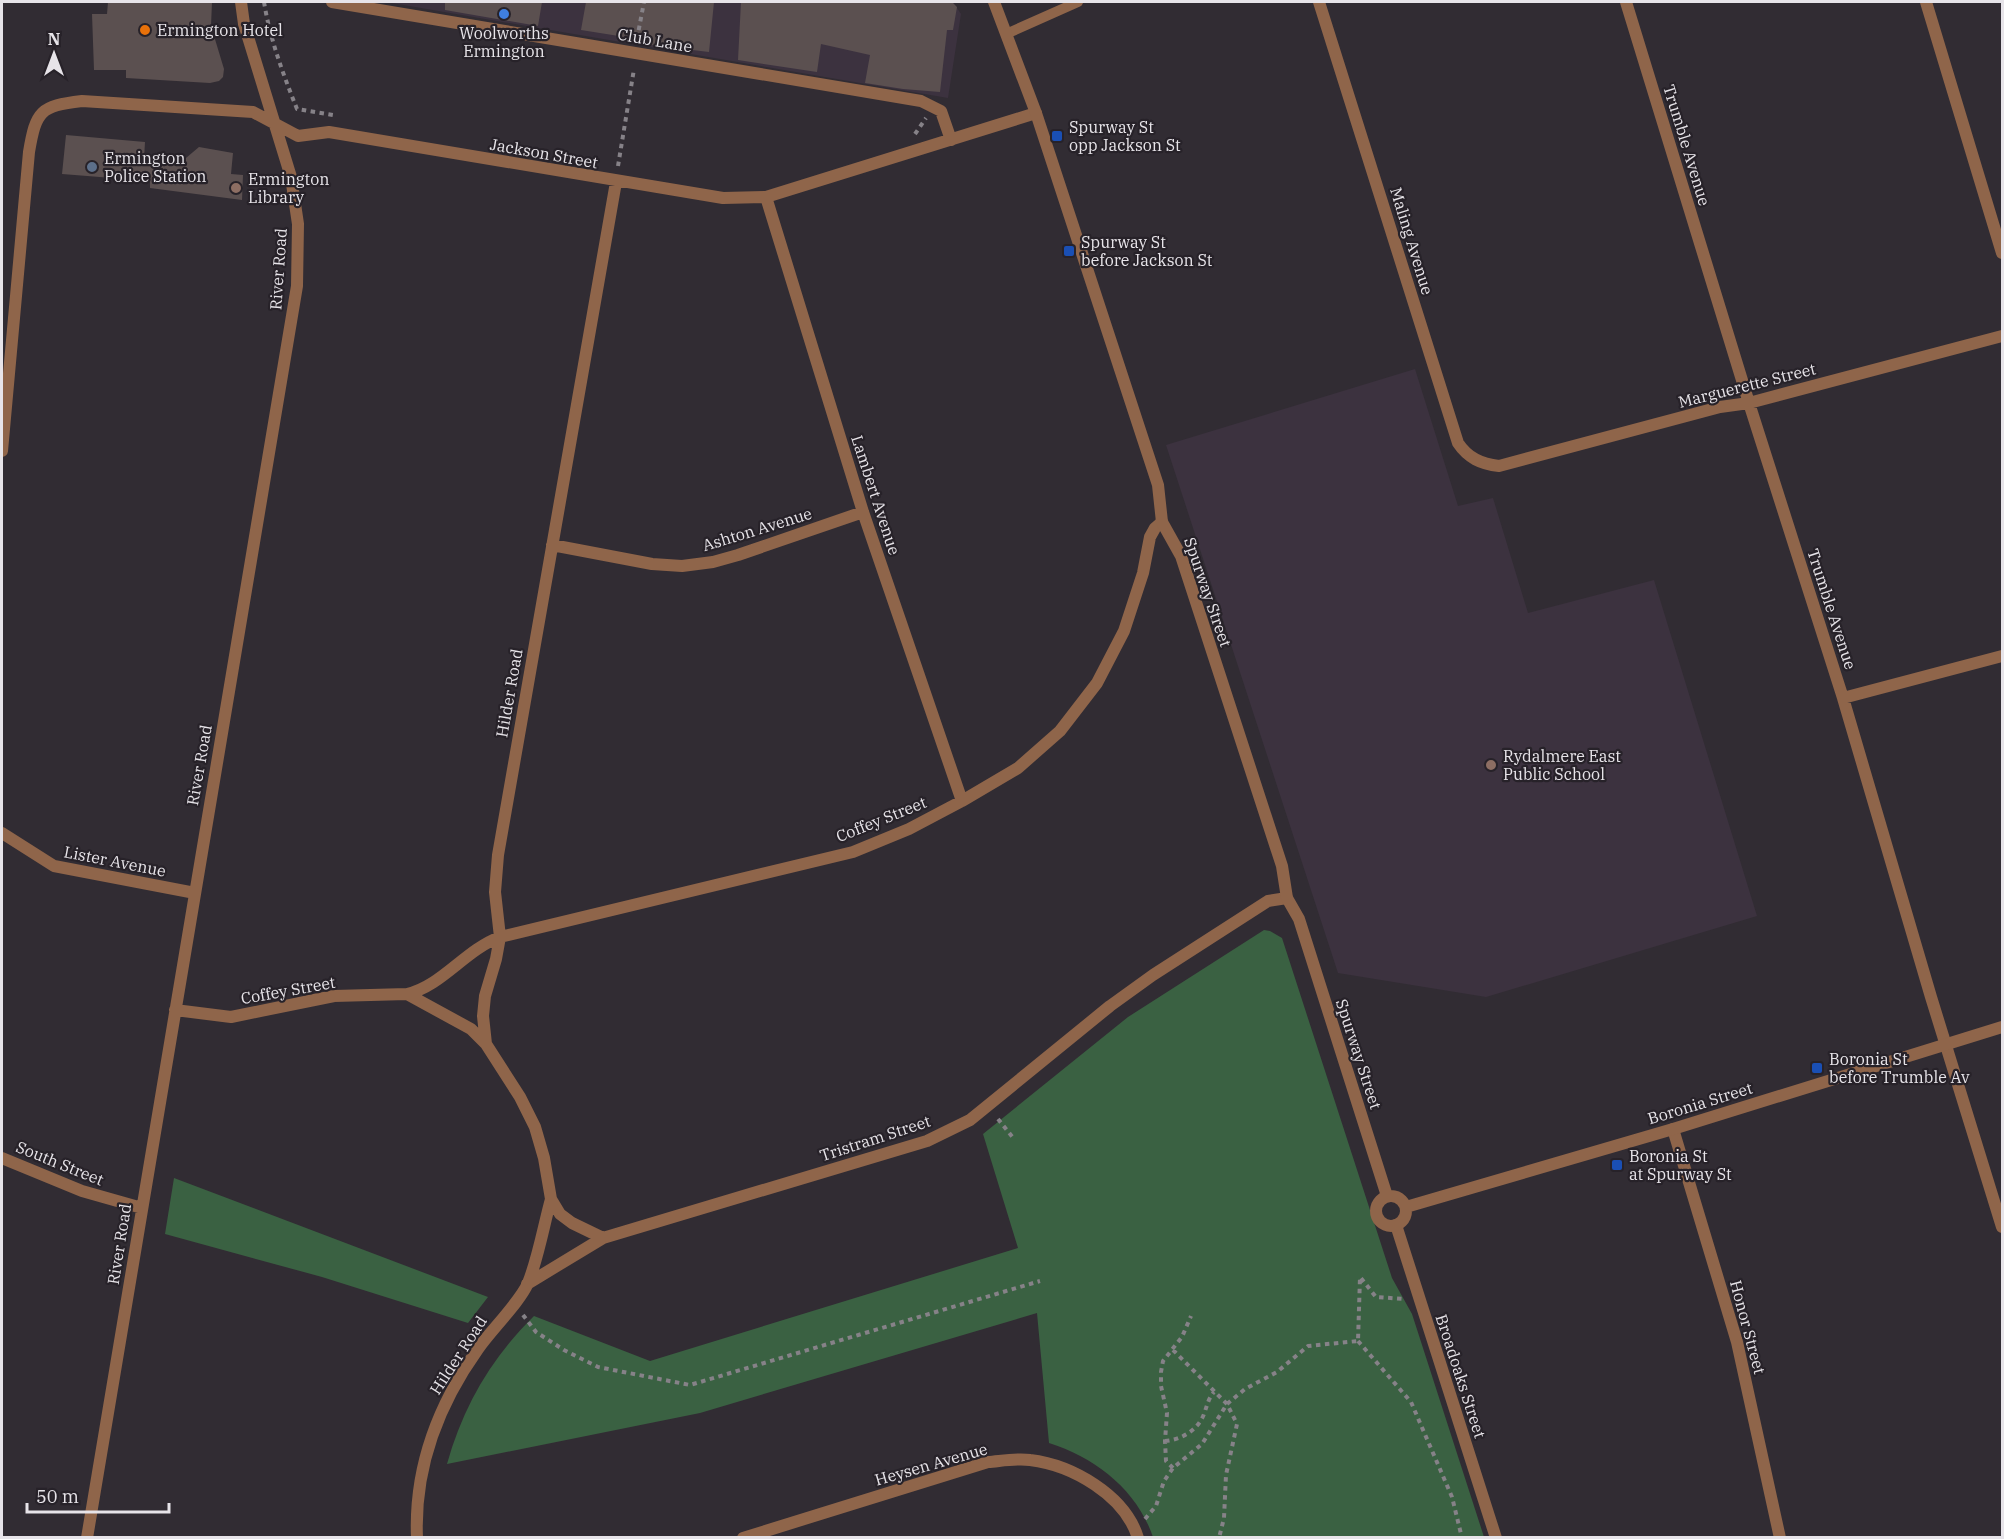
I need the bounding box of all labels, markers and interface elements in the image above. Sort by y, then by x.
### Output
marker: Woolworths Ermington [497,7,511,21]
place label: Ermington Hotel [157,20,283,40]
marker: Ermington Hotel [138,23,152,37]
place label: Woolworths Ermington [459,23,549,61]
north arrow [24,24,84,84]
street label: Club Lane [616,24,694,56]
text: N [48,29,60,49]
street label: Trumble Avenue [1659,82,1715,208]
place label: Spurway St opp Jackson St [1069,117,1181,155]
marker: Spurway St opp Jackson St [1050,129,1064,143]
street label: Jackson Street [488,134,600,172]
place label: Ermington Police Station [104,148,207,186]
marker: Ermington Police Station [85,160,99,174]
place label: Ermington Library [248,169,329,207]
marker: Ermington Library [229,181,243,195]
street label: Maling Avenue [1386,185,1438,297]
street label: River Road [265,227,291,310]
place label: Spurway St before Jackson St [1081,232,1213,270]
marker: Spurway St before Jackson St [1062,244,1076,258]
street label: Marguerette Street [1676,358,1818,412]
street label: Lambert Avenue [847,433,905,557]
street label: Ashton Avenue [700,503,814,555]
street label: Spurway Street [1180,535,1236,650]
street label: Trumble Avenue [1803,546,1861,672]
street label: Hilder Road [491,647,527,739]
street label: River Road [182,723,216,807]
place label: Rydalmere East Public School [1503,746,1621,784]
marker: Rydalmere East Public School [1484,758,1498,772]
street label: Coffey Street [833,792,929,846]
street label: Lister Avenue [62,841,168,881]
street label: Coffey Street [239,972,337,1008]
street label: Spurway Street [1332,996,1386,1112]
place label: Boronia St before Trumble Av [1829,1049,1970,1087]
marker: Boronia St before Trumble Av [1810,1061,1824,1075]
street label: Boronia Street [1645,1077,1755,1128]
street label: Tristram Street [817,1111,933,1165]
street label: South Street [13,1136,107,1190]
place label: Boronia St at Spurway St [1629,1146,1732,1184]
marker: Boronia St at Spurway St [1610,1158,1624,1172]
street label: River Road [103,1202,135,1286]
street label: Honor Street [1726,1278,1770,1377]
street label: Broadoaks Street [1432,1311,1491,1441]
street label: Hilder Road [425,1312,491,1398]
street label: Heysen Avenue [872,1438,990,1490]
scale bar [27,1476,170,1514]
text: 50 m [36,1485,79,1508]

